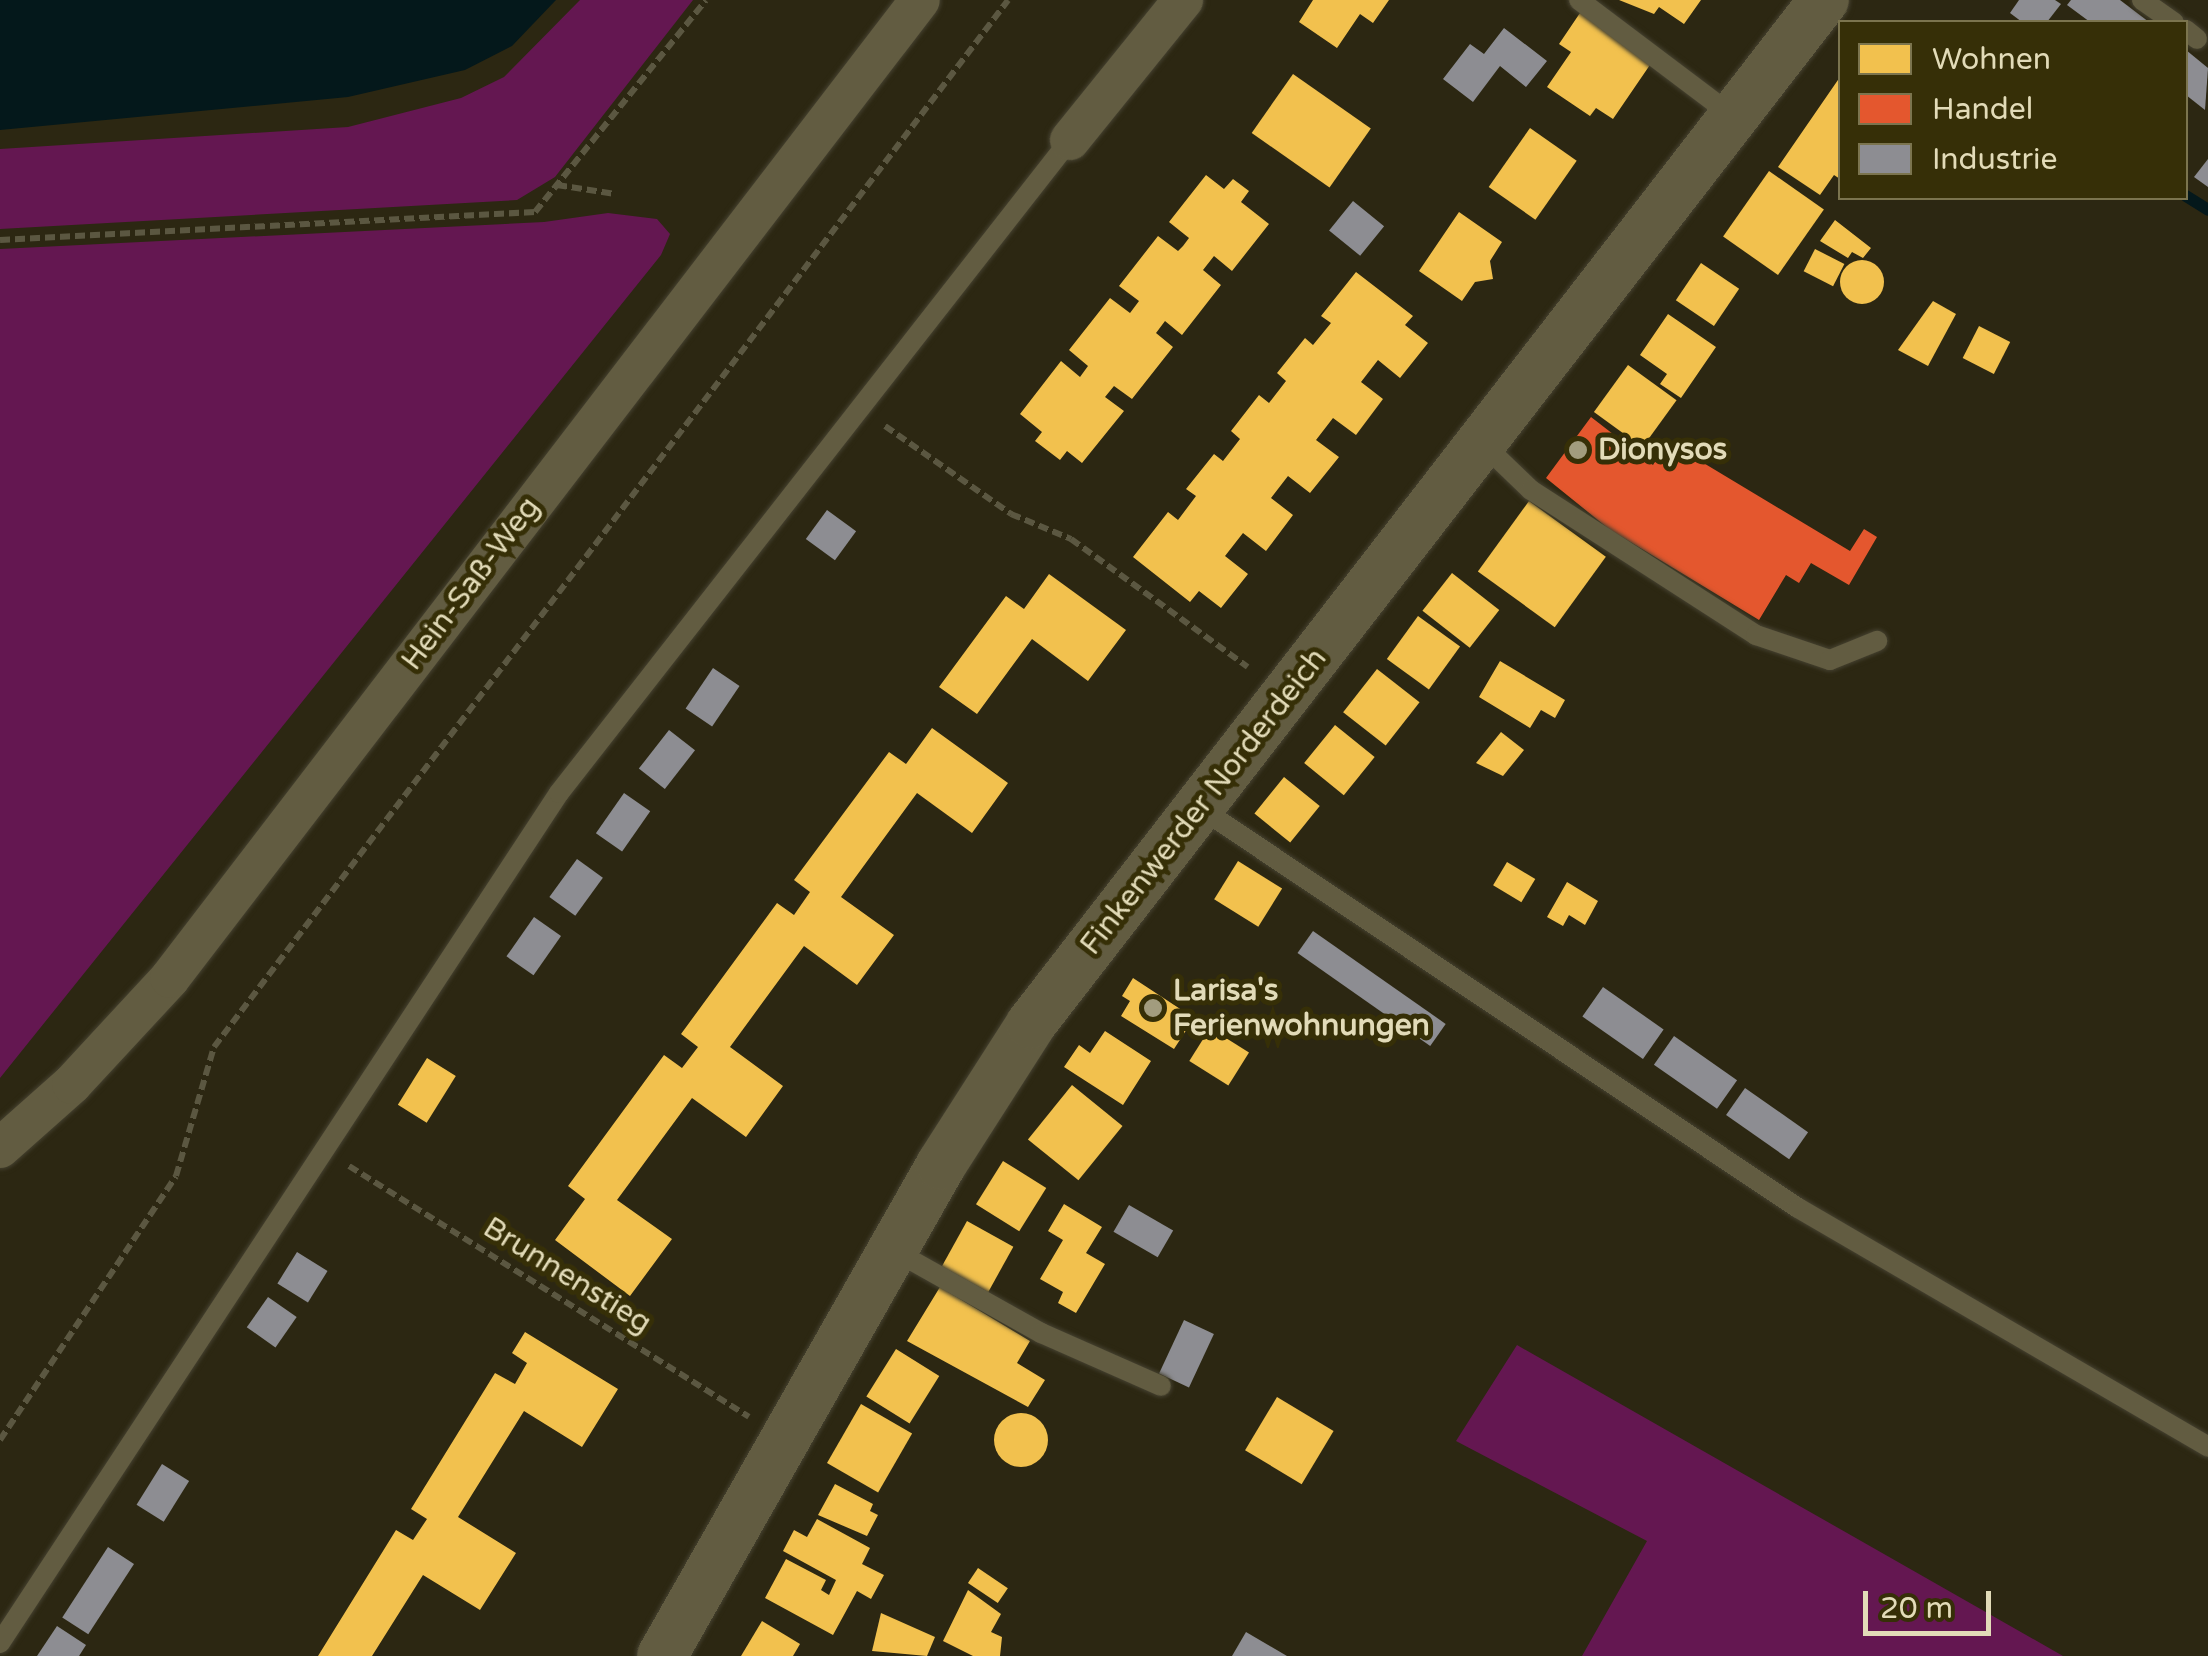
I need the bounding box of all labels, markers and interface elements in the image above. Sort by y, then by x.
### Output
legend [1838,20,2188,200]
text: Wohnen [1932,41,2051,78]
text: Handel [1932,91,2033,128]
text: Industrie [1932,141,2057,178]
place label: Dionysos [1598,432,1727,468]
marker: Dionysos [1567,439,1589,461]
street label: Hein-Saß-Weg [394,490,548,678]
street label: Finkenwerder Norderdeich [1073,642,1335,962]
place label: Larisa's Ferienwohnungen [1173,973,1430,1044]
marker: Larisa's Ferienwohnungen [1142,997,1164,1019]
street label: Brunnenstieg [476,1210,658,1342]
scale bar [1868,1571,1996,1633]
text: 20 m [1880,1590,1953,1627]

